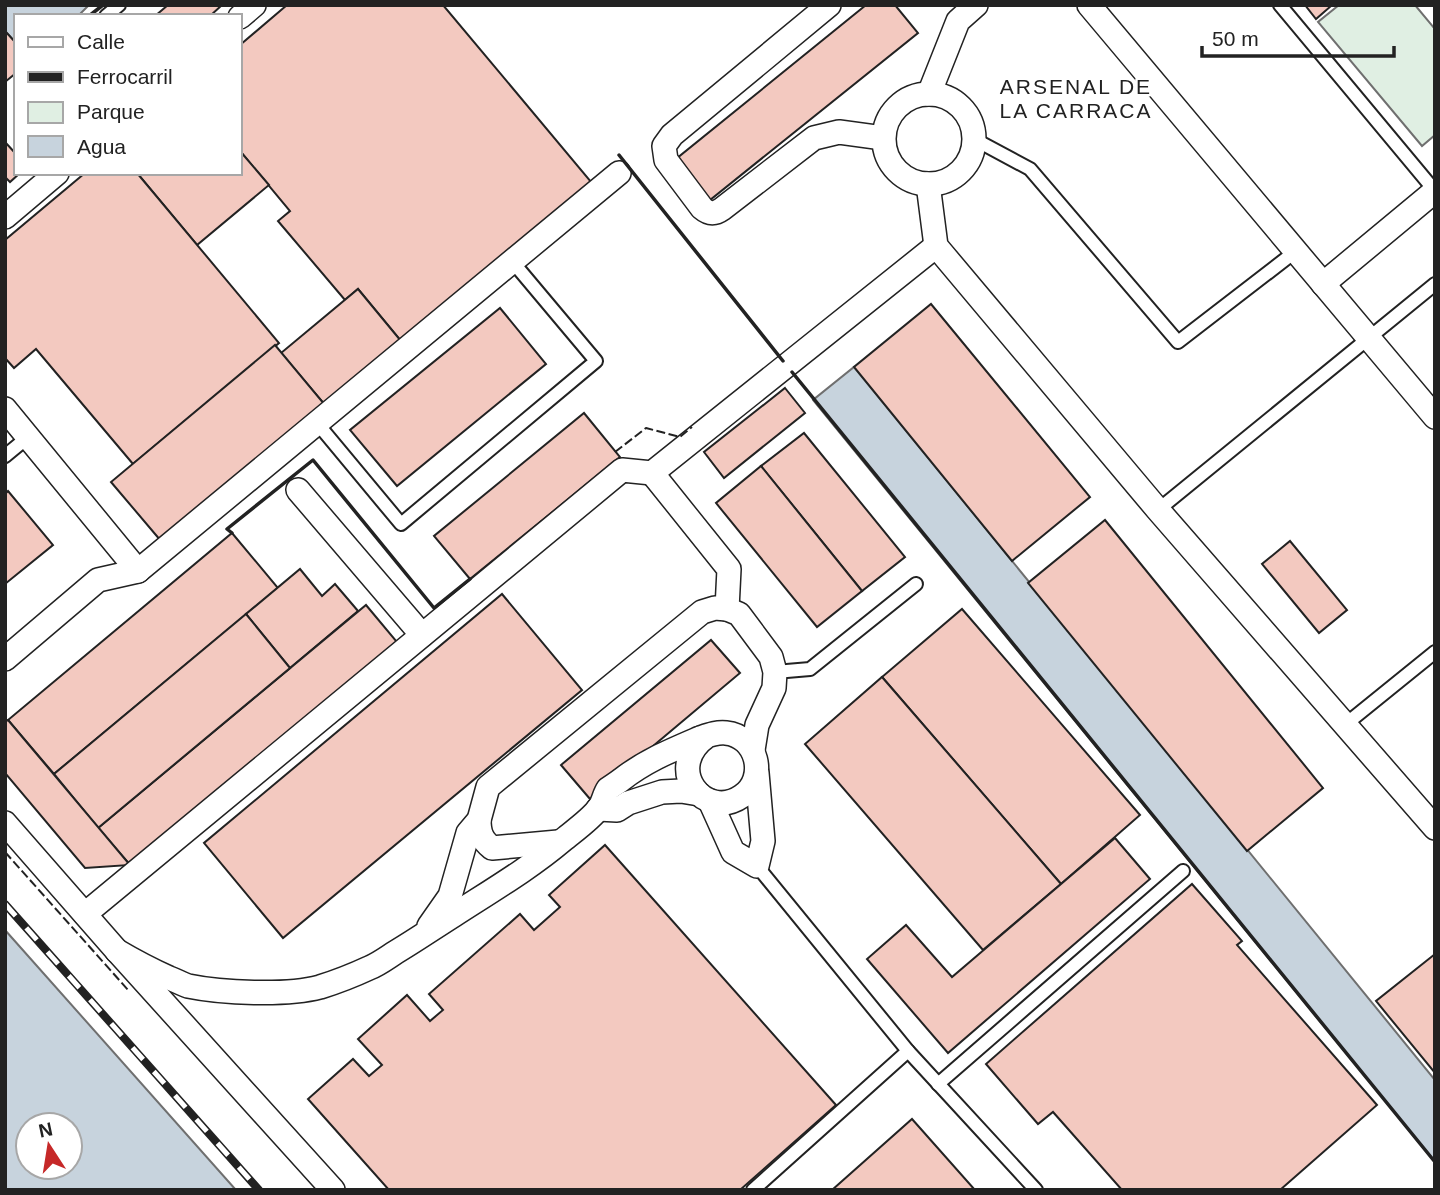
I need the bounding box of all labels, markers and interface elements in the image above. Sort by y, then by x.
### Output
legend [14,14,242,175]
scale bar [1202,14,1394,58]
text: 50 m [1212,27,1259,50]
text: Calle [77,30,125,53]
text: Ferrocarril [77,65,173,88]
district label: ARSENAL DE LA CARRACA [999,75,1153,122]
text: Parque [77,100,145,123]
text: Agua [77,135,126,158]
north arrow [14,1111,84,1181]
text: N [37,1118,54,1142]

